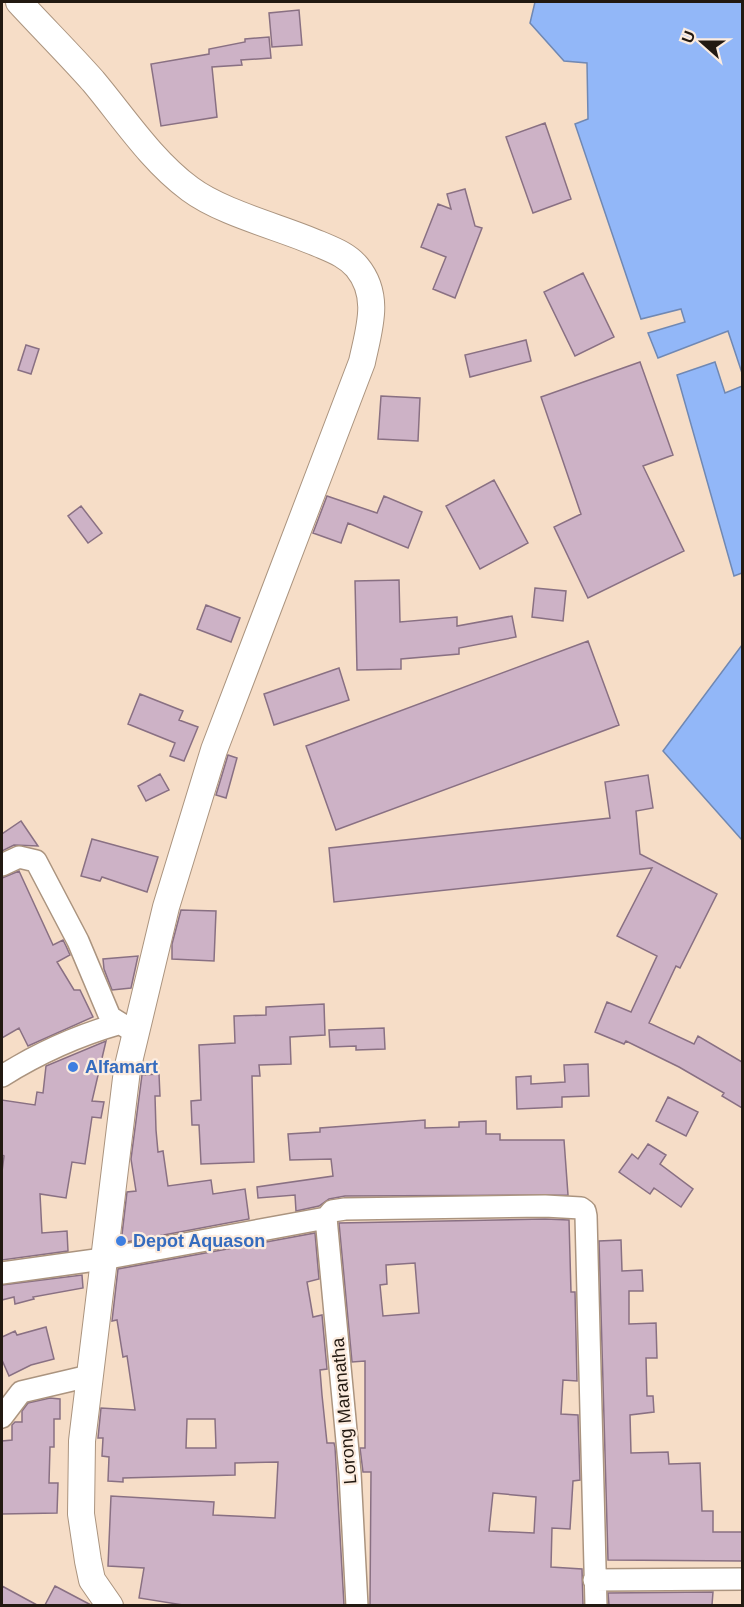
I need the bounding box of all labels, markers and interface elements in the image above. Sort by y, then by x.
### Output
north arrow [672,12,732,72]
text: U [678,28,698,45]
place label: Alfamart [85,1057,158,1077]
marker: Alfamart [66,1060,80,1074]
place label: Depot Aquason [133,1231,265,1251]
marker: Depot Aquason [114,1234,128,1248]
street label: Lorong Maranatha [328,1336,360,1485]

